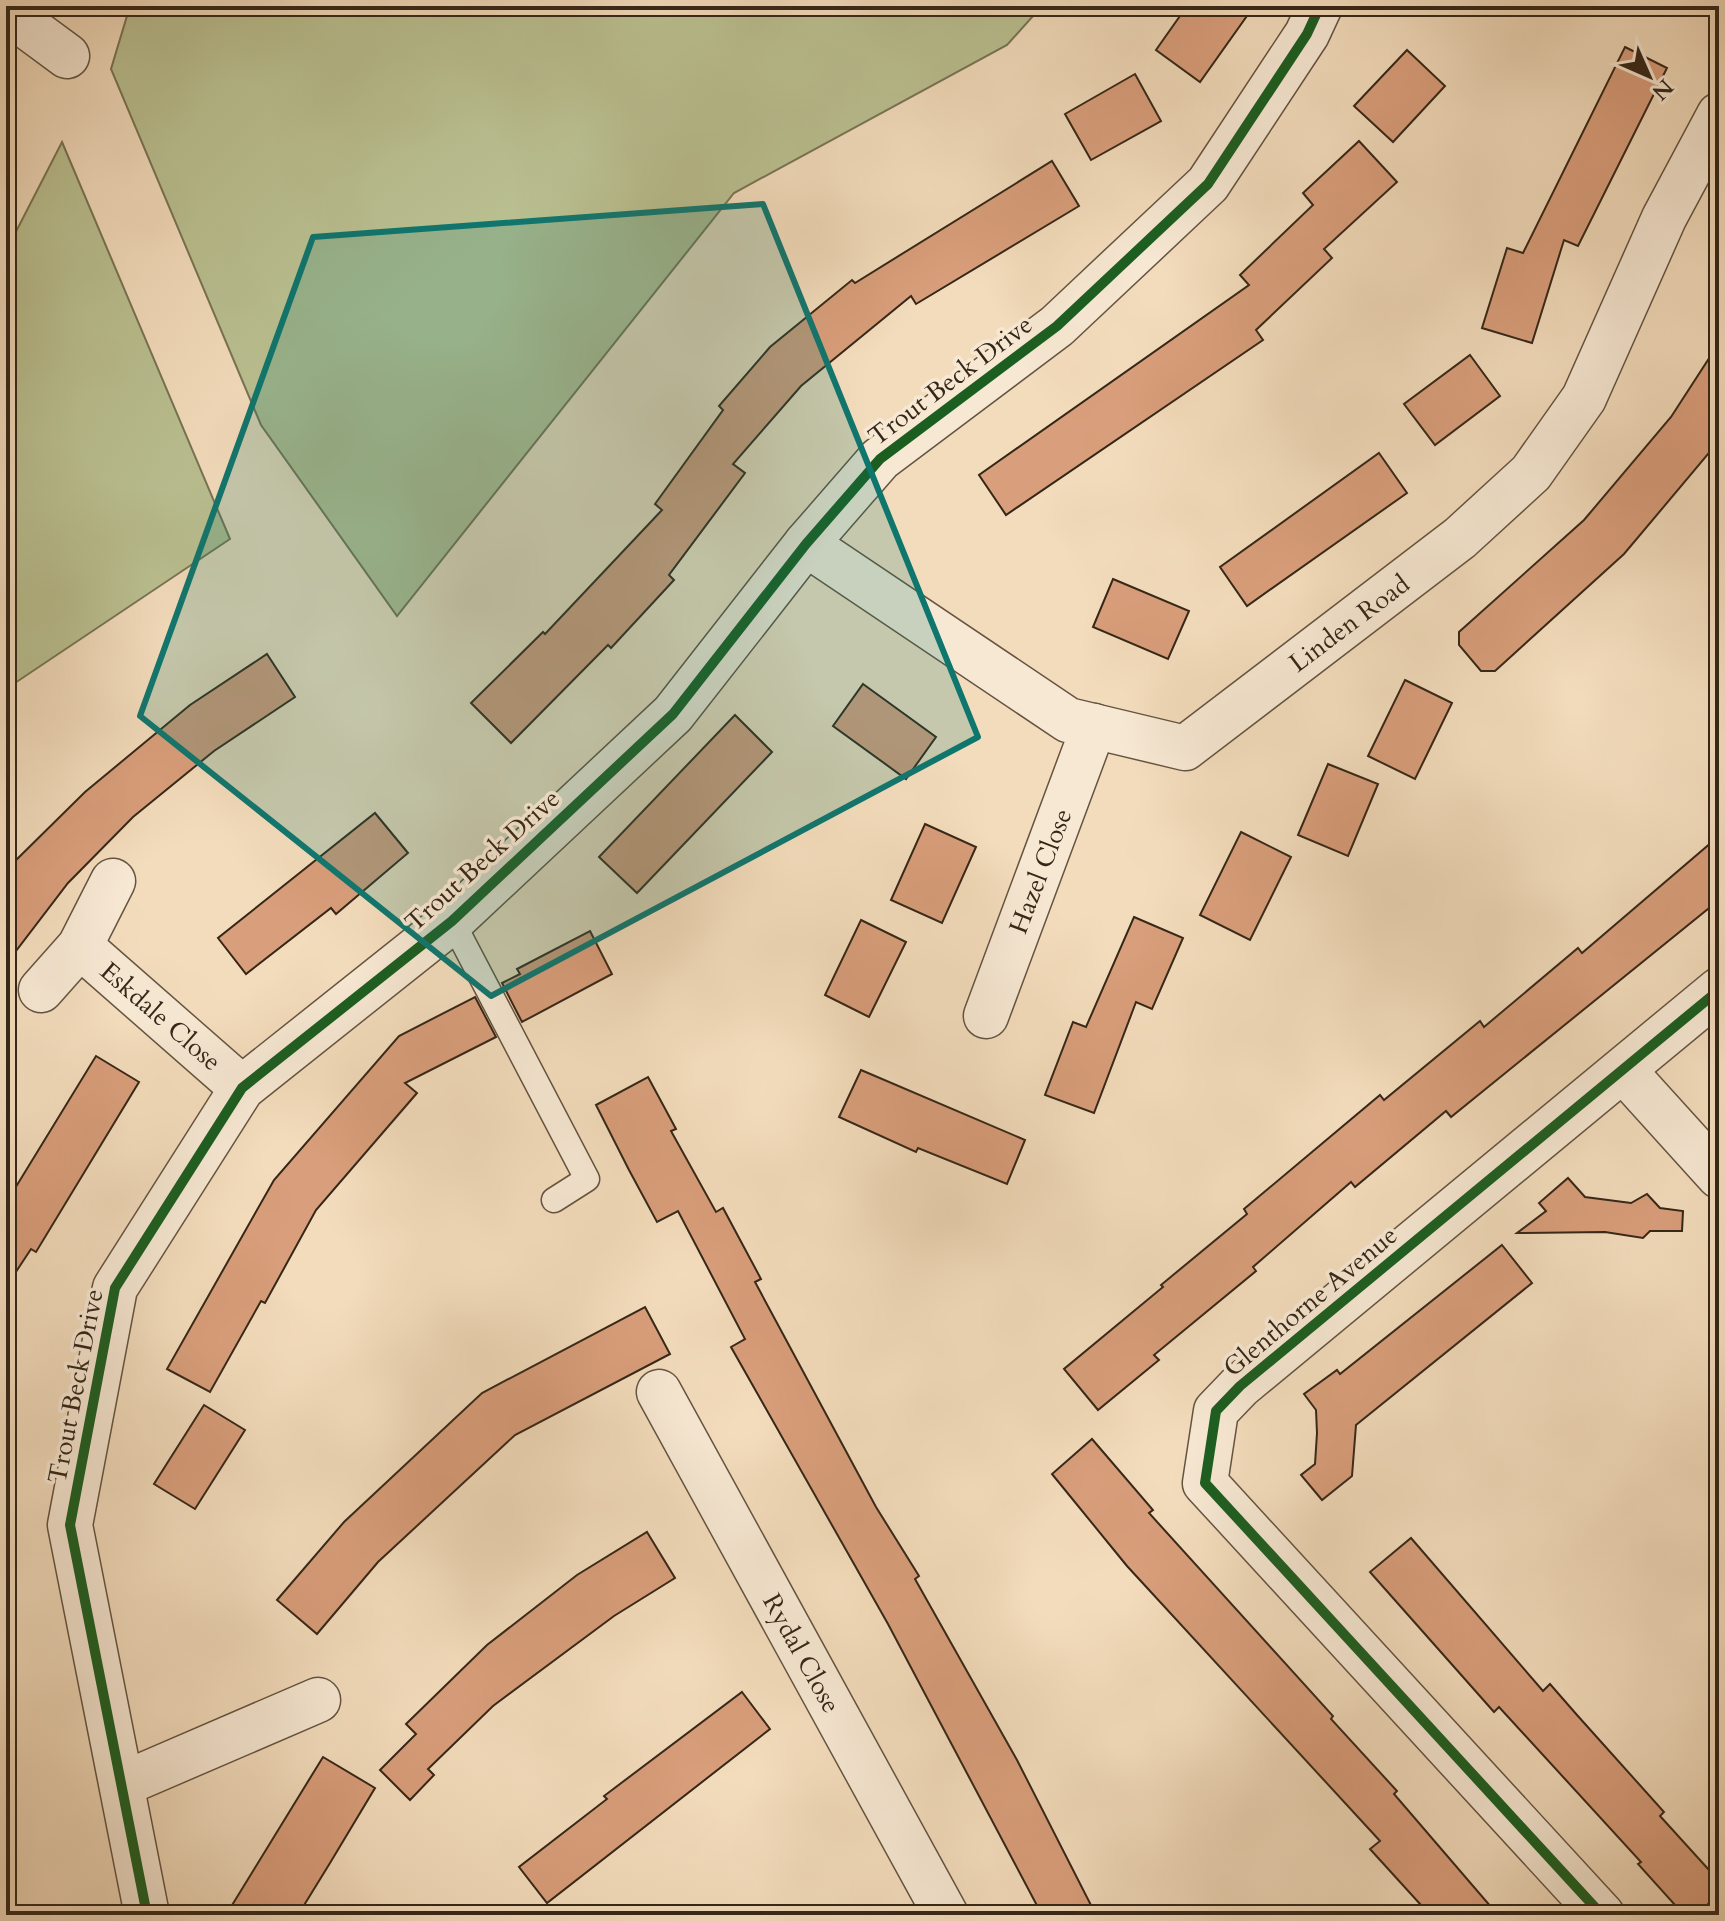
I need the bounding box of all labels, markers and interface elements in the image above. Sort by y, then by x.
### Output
north arrow [1609,36,1689,116]
text: N [1645,72,1680,107]
street label: Trout Beck Drive [861,307,1040,454]
street label: Linden Road [1282,566,1417,680]
street label: Trout Beck Drive [397,781,567,939]
street label: Hazel Close [1001,804,1080,939]
street label: Eskdale Close [93,954,229,1079]
street label: Glenthorne Avenue [1216,1218,1405,1385]
street label: Trout Beck Drive [39,1286,111,1486]
street label: Rydal Close [754,1587,849,1719]

